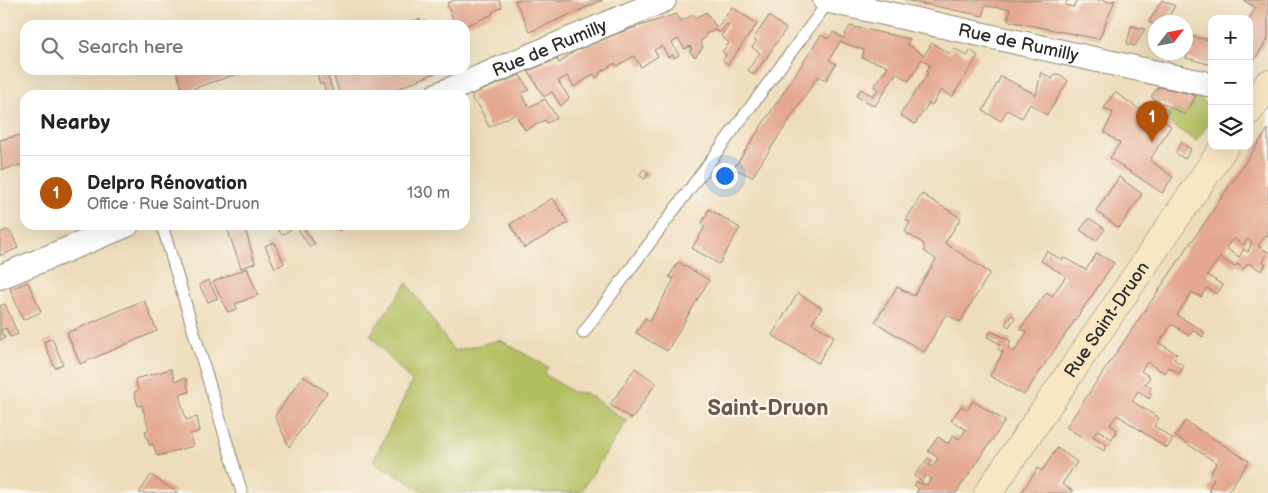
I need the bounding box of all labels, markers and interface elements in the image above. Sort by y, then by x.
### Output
street label: Rue de Rumilly [489,14,611,81]
north arrow [1148,15,1193,60]
map controls [1208,15,1253,150]
button: + [1208,15,1253,60]
street label: Rue de Rumilly [956,19,1081,66]
search box [20,20,470,75]
icon: search [38,34,66,62]
text: Search here [78,36,183,59]
button: − [1208,60,1253,105]
pin: 1 [1136,101,1168,142]
button: layers [1208,105,1253,150]
text: Nearby [40,110,110,135]
your location [712,163,738,189]
text: Delpro Rénovation [87,172,247,195]
text: 1 [53,184,59,203]
text: 130 m [407,184,450,203]
text: Office · Rue Saint-Druon [87,195,260,214]
street label: Rue Saint-Druon [1060,258,1153,382]
district label: Saint-Druon [707,395,829,422]

